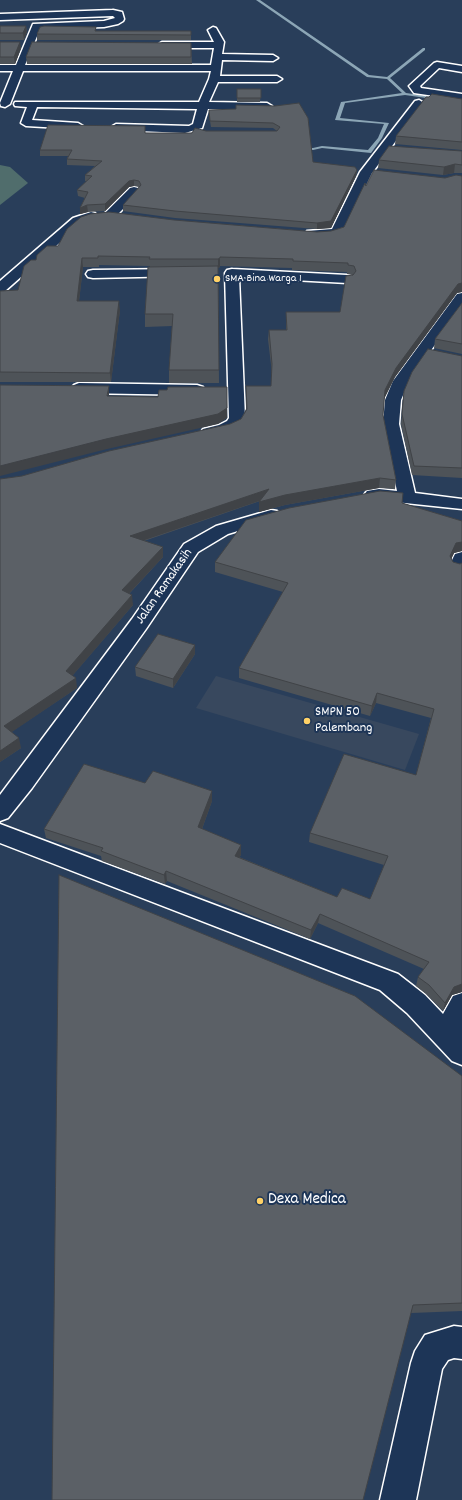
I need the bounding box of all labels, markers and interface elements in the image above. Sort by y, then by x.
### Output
place label: SMA Bina Warga 1 [225,272,302,286]
marker: SMA Bina Warga 1 [212,274,222,284]
street label: Jalan Ramakasih [133,546,197,628]
place label: SMPN 50 Palembang [315,705,372,738]
marker: SMPN 50 Palembang [302,716,312,726]
place label: Dexa Medica [268,1191,346,1211]
marker: Dexa Medica [255,1196,265,1206]

